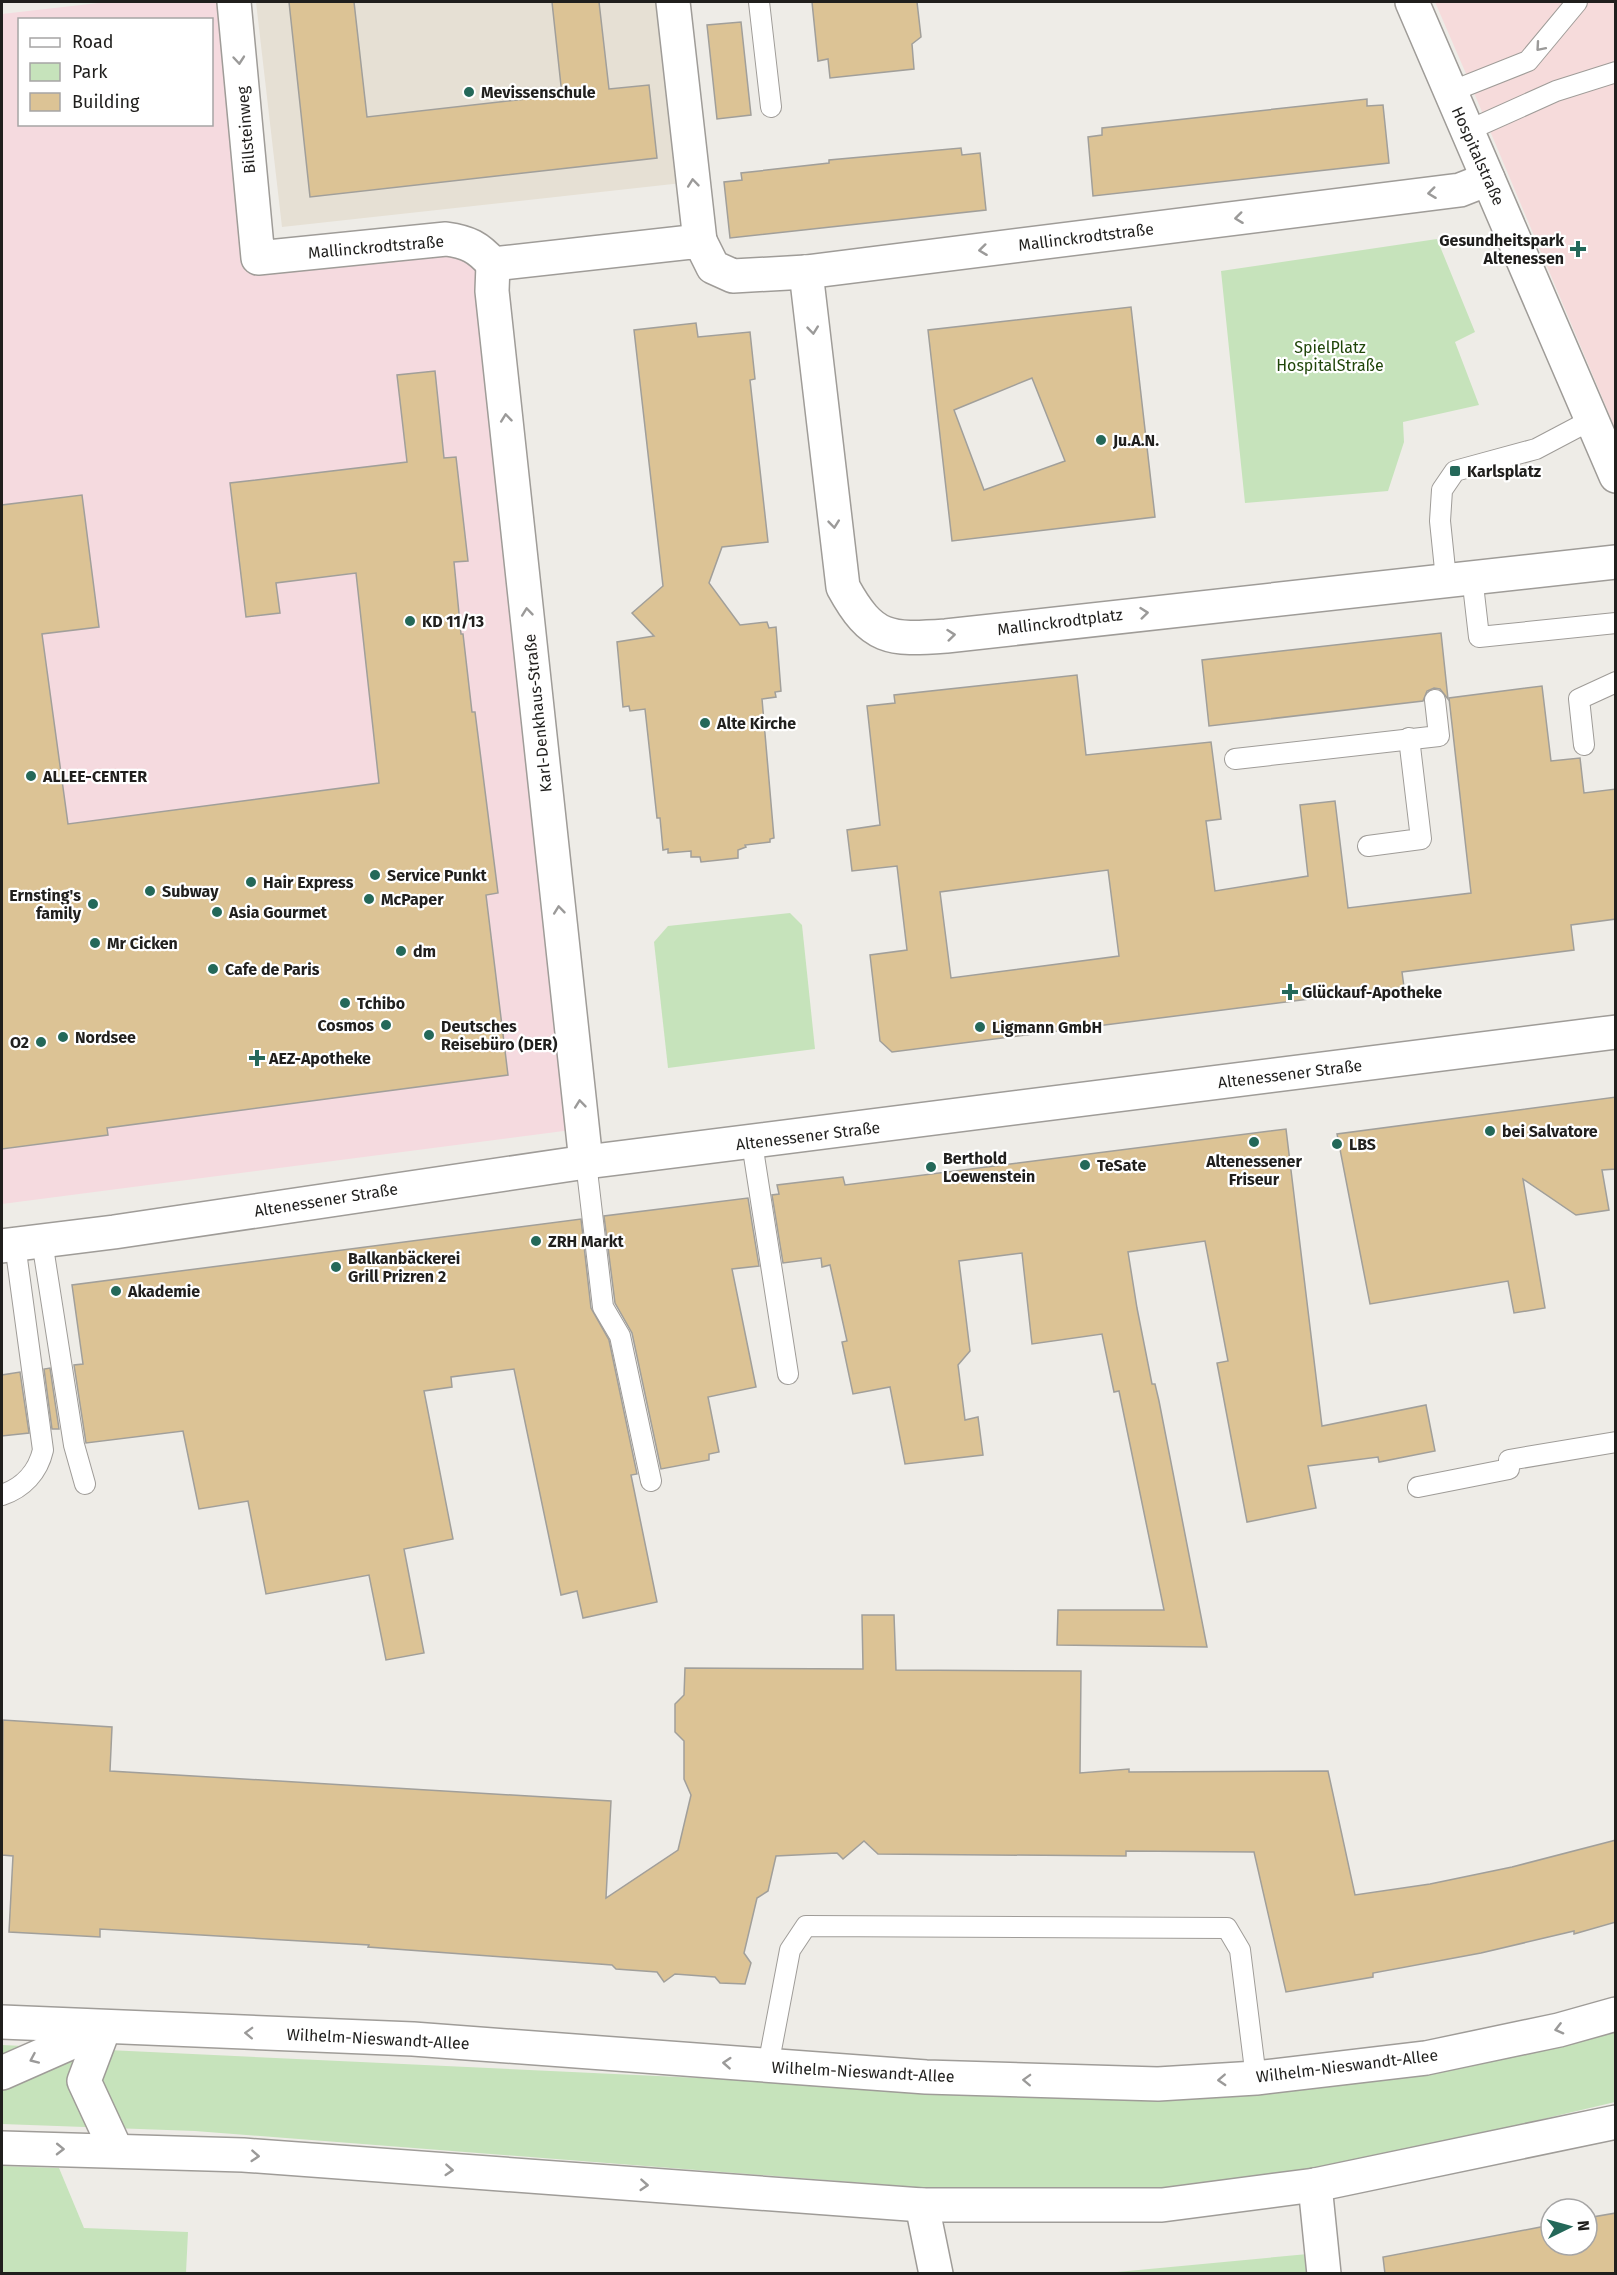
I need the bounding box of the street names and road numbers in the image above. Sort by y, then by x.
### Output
street label: Billsteinweg [233,85,259,175]
street label: Hospitalstraße [1448,104,1508,208]
street label: Mallinckrodtstraße [1017,219,1155,255]
street label: Mallinckrodtstraße [307,232,445,262]
street label: Mallinckrodtplatz [996,605,1124,639]
street label: Karl-Denkhaus-Straße [520,633,556,793]
street label: Altenessener Straße [1217,1056,1363,1092]
street label: Altenessener Straße [735,1118,881,1154]
street label: Altenessener Straße [253,1179,399,1221]
street label: Wilhelm-Nieswandt-Allee [286,2025,470,2053]
street label: Wilhelm-Nieswandt-Allee [1255,2045,1439,2087]
street label: Wilhelm-Nieswandt-Allee [771,2058,955,2086]

